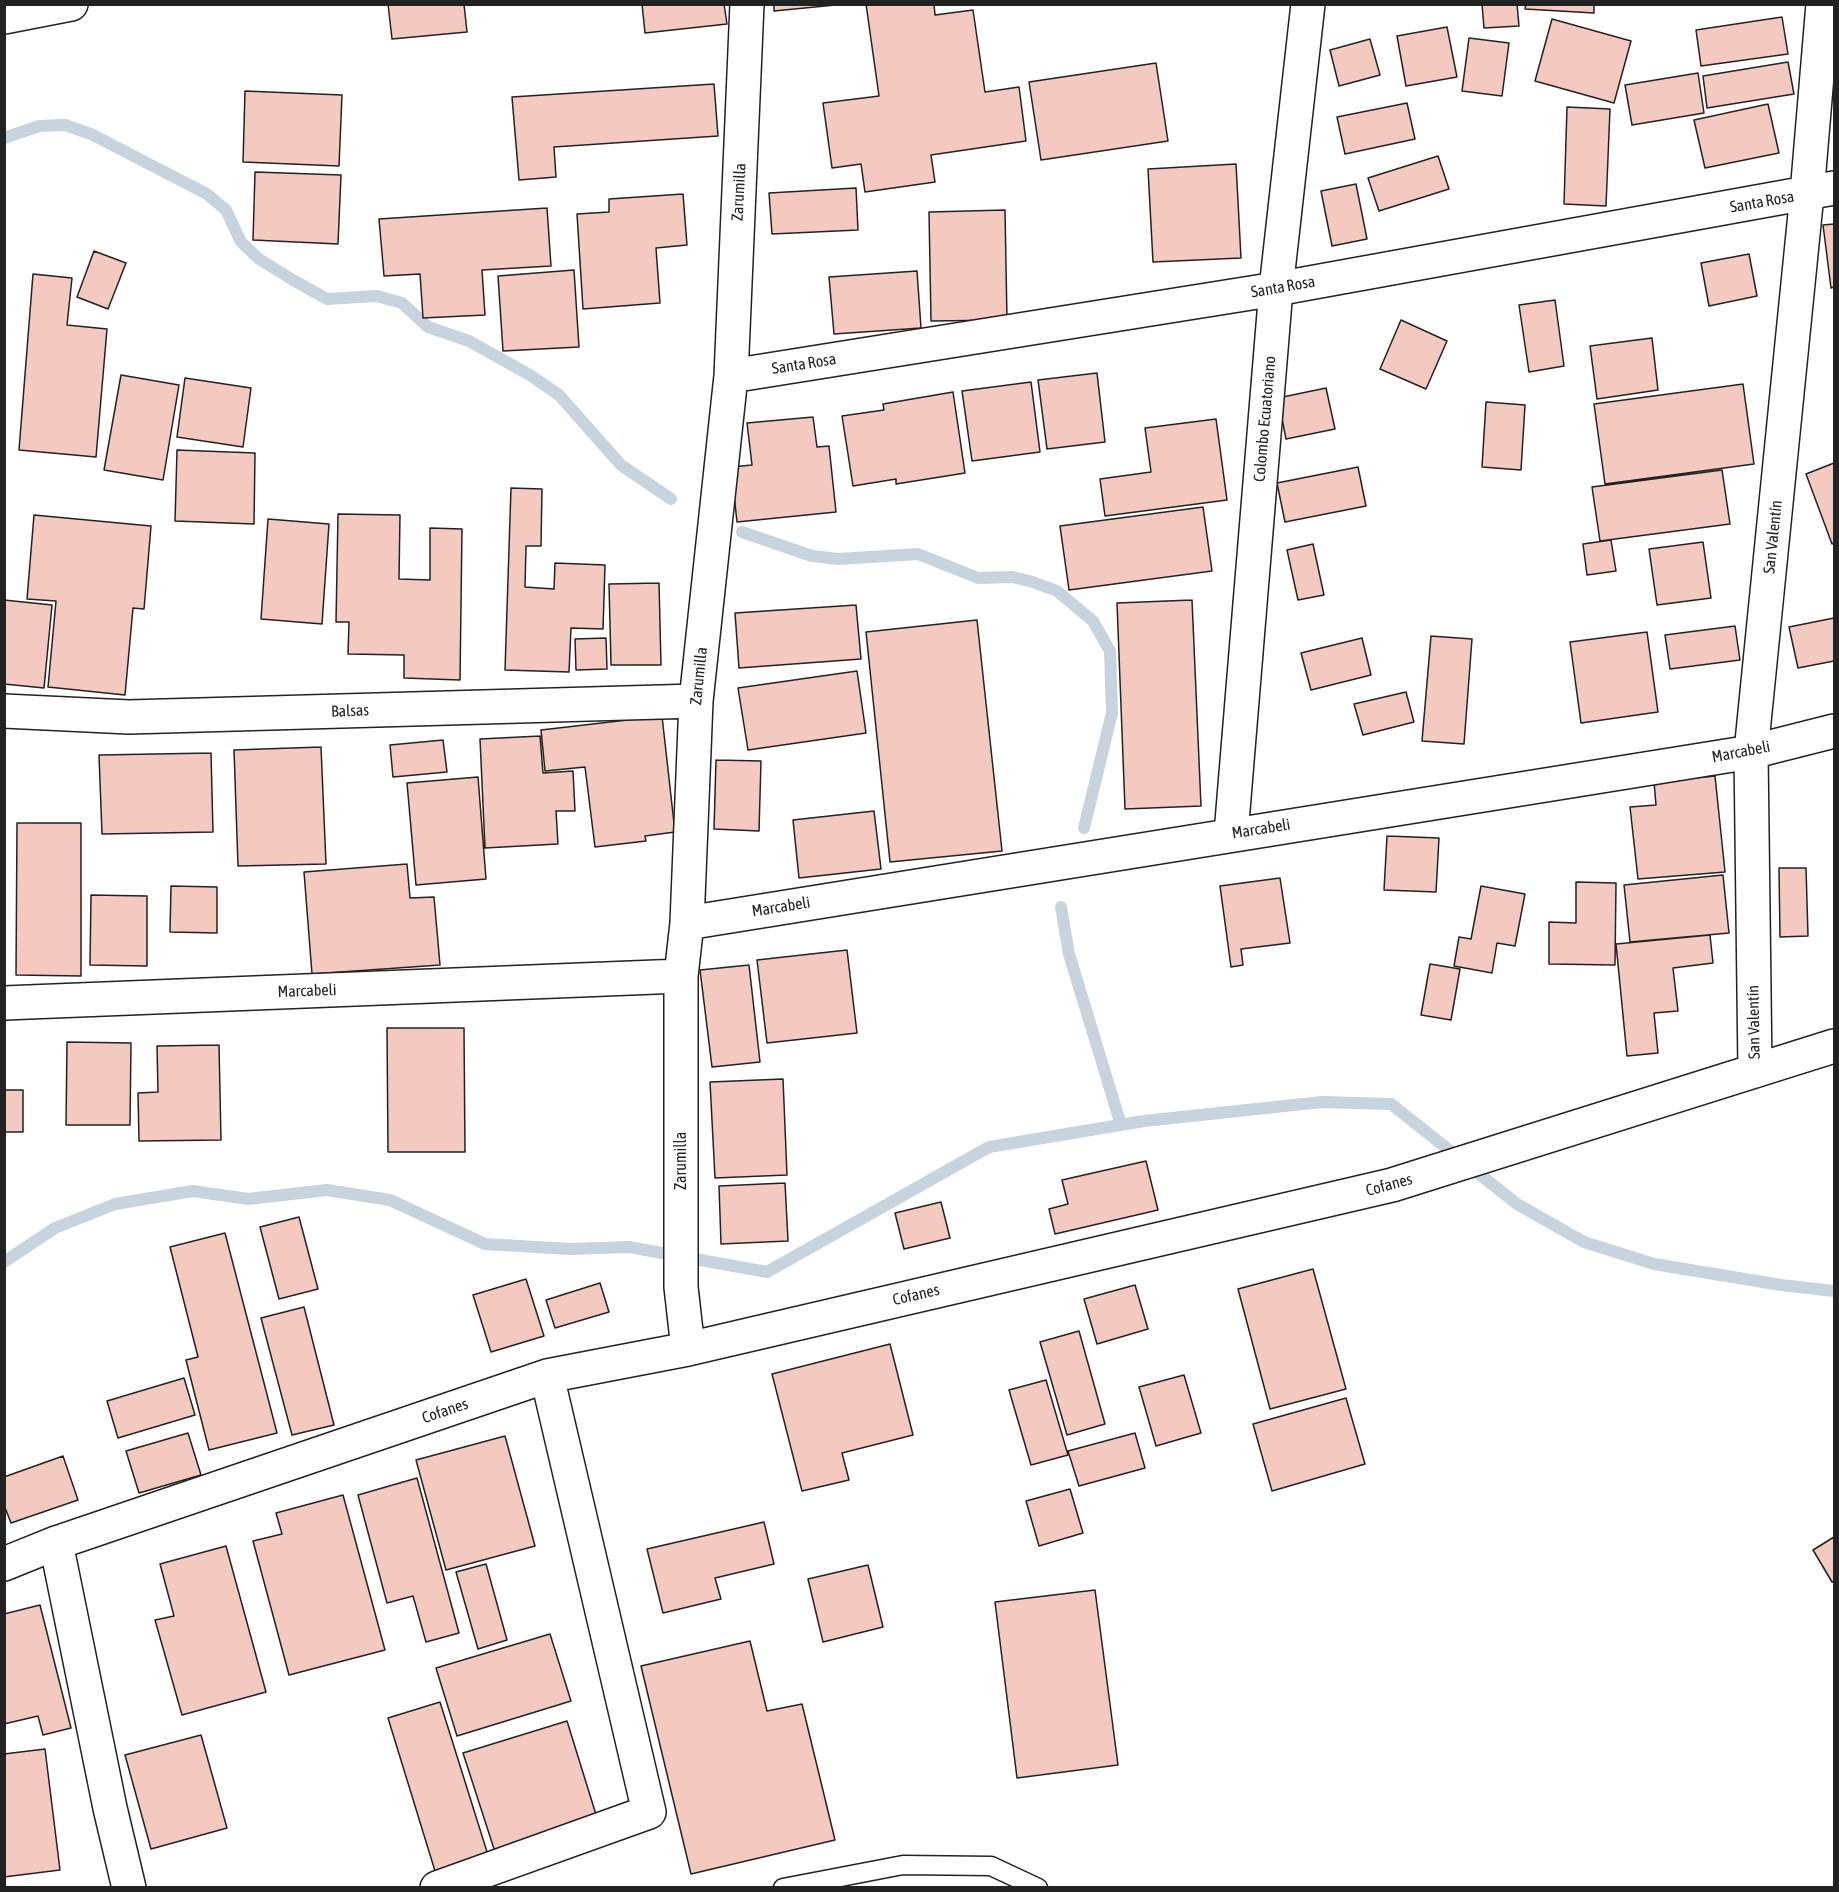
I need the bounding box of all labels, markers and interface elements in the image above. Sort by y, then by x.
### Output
street label: Zarumilla [728,162,750,222]
street label: Santa Rosa [1728,187,1796,217]
street label: Santa Rosa [1249,272,1317,302]
street label: Santa Rosa [771,349,837,379]
street label: Colombo Ecuatoriano [1250,355,1280,483]
street label: San Valentín [1760,499,1786,575]
street label: Zarumilla [686,646,712,706]
street label: Balsas [331,701,369,721]
street label: Marcabeli [1710,737,1772,767]
street label: Marcabeli [1230,815,1292,843]
street label: Marcabeli [750,893,812,921]
street label: Marcabeli [277,980,337,1002]
street label: San Valentín [1744,985,1764,1059]
street label: Zarumilla [671,1132,691,1190]
street label: Cofanes [1364,1170,1414,1200]
street label: Cofanes [891,1280,941,1310]
street label: Cofanes [420,1394,470,1428]

